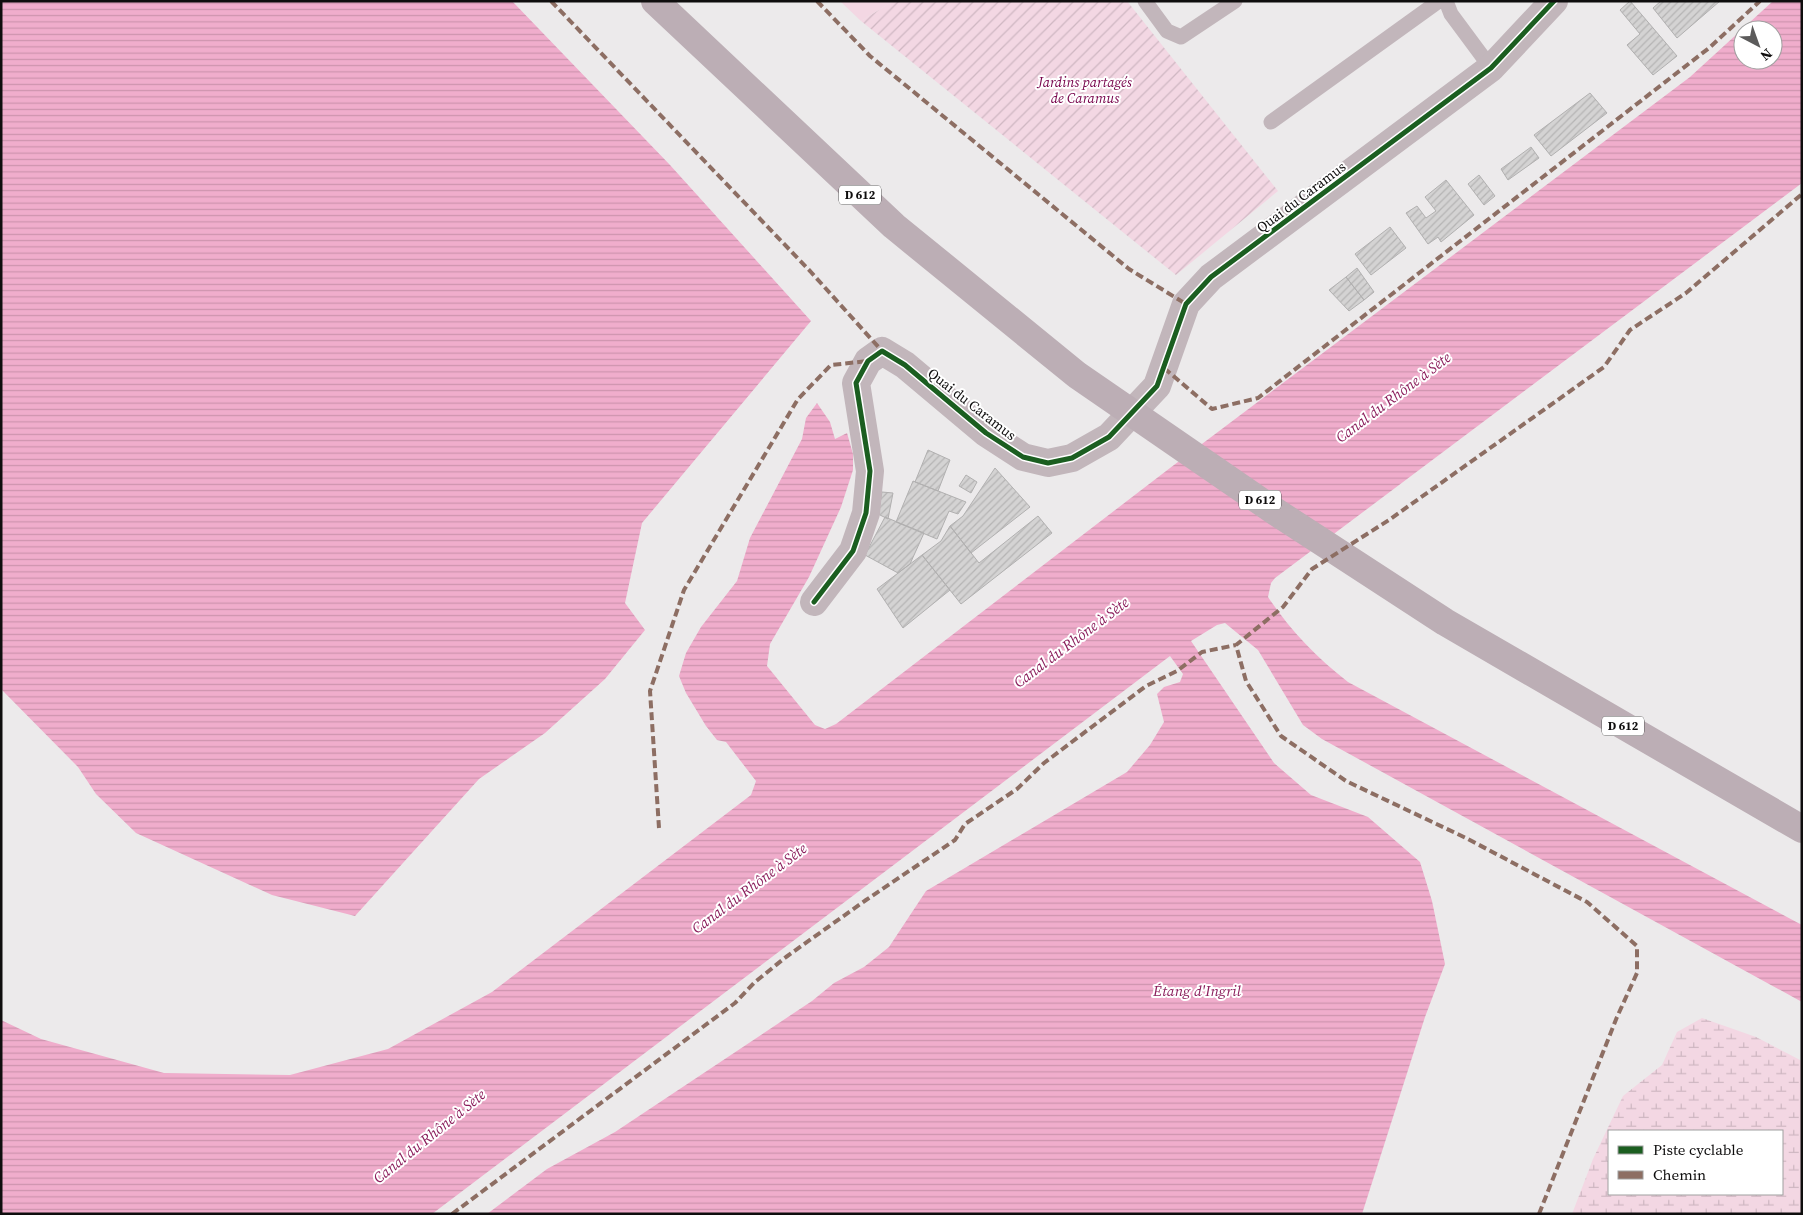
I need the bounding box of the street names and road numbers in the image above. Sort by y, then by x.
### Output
street label: Quai du Caramus [1252,157,1350,237]
road number: D 612 [839,186,881,204]
street label: Quai du Caramus [924,363,1020,445]
road number: D 612 [1239,490,1281,510]
road number: D 612 [1602,716,1644,736]

